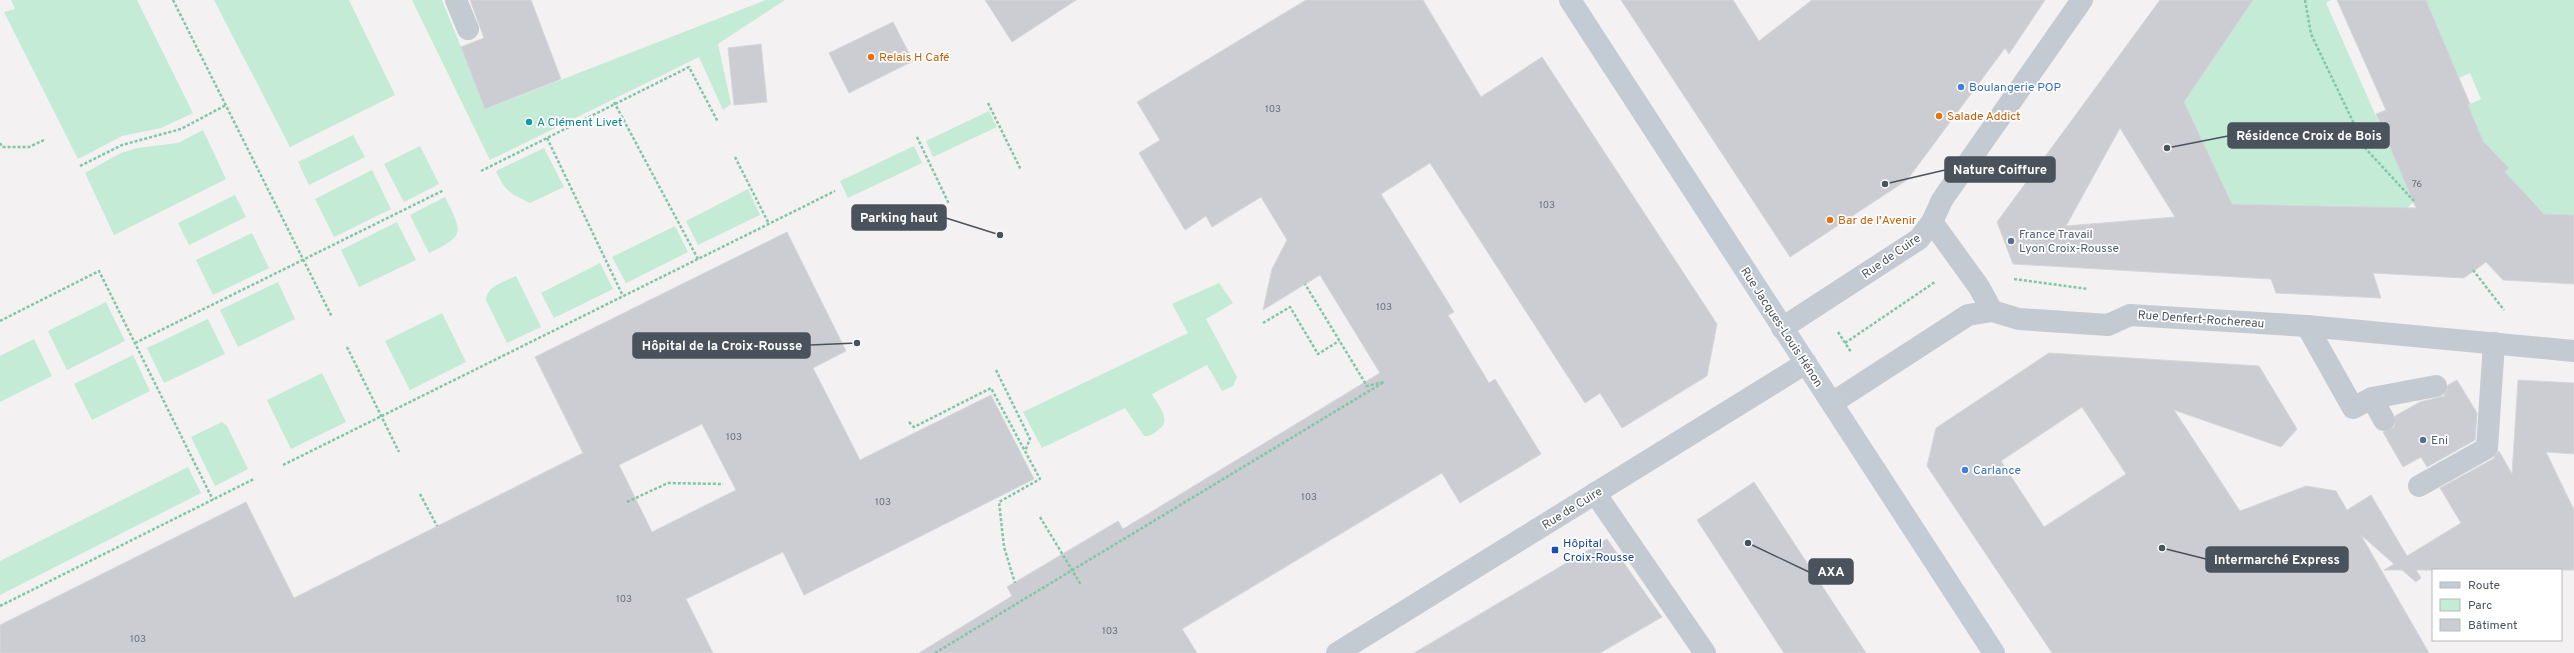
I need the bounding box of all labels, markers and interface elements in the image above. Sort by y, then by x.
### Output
place label: Relais H Café [879,50,950,66]
marker: Relais H Café [866,52,876,62]
place label: Boulangerie POP [1969,80,2061,96]
marker: Boulangerie POP [1956,82,1966,92]
house number: 103 [1265,103,1281,116]
place label: Salade Addict [1947,109,2021,125]
marker: Salade Addict [1934,111,1944,121]
place label: A Clément Livet [537,115,622,131]
marker: A Clément Livet [524,117,534,127]
callout: Résidence Croix de Bois [2228,123,2389,148]
text: Résidence Croix de Bois [2236,129,2382,145]
callout: Nature Coiffure [1945,157,2055,182]
text: Nature Coiffure [1953,163,2047,179]
house number: 76 [2412,178,2422,191]
house number: 103 [1539,199,1555,212]
callout: Parking haut [852,205,946,230]
text: Parking haut [860,211,938,227]
place label: Bar de l'Avenir [1838,213,1917,229]
marker: Bar de l'Avenir [1825,215,1835,225]
place label: France Travail Lyon Croix-Rousse [2019,227,2119,257]
street label: Rue de Cuire [1859,231,1924,283]
marker: France Travail Lyon Croix-Rousse [2006,236,2016,246]
street label: Rue Jacques-Louis Hénon [1736,265,1826,391]
house number: 103 [1376,301,1392,314]
street label: Rue Denfert-Rochereau [2137,308,2265,332]
callout: Hôpital de la Croix-Rousse [633,333,810,358]
text: Hôpital de la Croix-Rousse [642,339,802,355]
house number: 103 [726,431,742,444]
place label: Eni [2431,433,2448,449]
marker: Eni [2418,435,2428,445]
place label: Carlance [1973,463,2021,479]
marker: Carlance [1960,465,1970,475]
street label: Rue de Cuire [1539,484,1606,534]
house number: 103 [1301,491,1317,504]
house number: 103 [875,496,891,509]
place label: Hôpital Croix-Rousse [1563,536,1634,566]
marker: Hôpital Croix-Rousse [1550,545,1560,555]
callout: Intermarché Express [2206,547,2348,572]
text: Intermarché Express [2214,553,2340,569]
callout: AXA [1809,559,1853,584]
text: AXA [1817,565,1845,581]
legend [2432,569,2562,641]
text: Route [2468,578,2500,594]
house number: 103 [616,593,632,606]
text: Parc [2468,598,2492,614]
text: Bâtiment [2468,618,2518,634]
house number: 103 [1102,625,1118,638]
house number: 103 [130,633,146,646]

